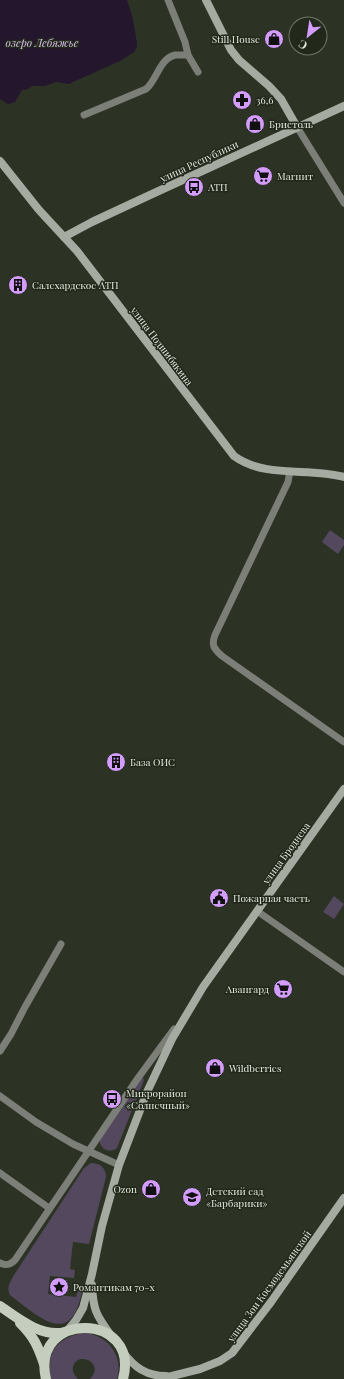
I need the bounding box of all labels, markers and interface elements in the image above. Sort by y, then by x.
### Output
north arrow [288,16,328,56]
shop icon: Still House [263,28,285,50]
place label: Still House [212,32,260,46]
water label: озеро Лебяжье [6,35,79,50]
text: С [295,37,310,54]
pharmacy icon: 36,6 [231,89,253,111]
place label: 36,6 [256,93,273,107]
shop icon: Бристоль [244,113,266,135]
place label: Бристоль [269,117,313,131]
street label: улица Республики [157,137,241,186]
supermarket icon: Магнит [252,165,274,187]
place label: Магнит [277,169,314,183]
bus stop icon: АТП [183,176,205,198]
place label: АТП [207,180,228,194]
building icon: Салехардское АТП [7,274,29,296]
place label: Салехардское АТП [32,278,119,292]
street label: улица Подшибякина [127,303,196,388]
building icon: База ОИС [105,751,127,773]
place label: База ОИС [130,755,175,769]
street label: улица Броднева [258,819,313,887]
public building icon: Пожарная часть [208,887,230,909]
place label: Пожарная часть [233,891,310,905]
supermarket icon: Авангард [272,978,294,1000]
place label: Авангард [225,982,270,996]
shop icon: Wildberries [204,1057,226,1079]
place label: Wildberries [228,1061,281,1075]
place label: Микрорайон «Солнечный» [126,1086,190,1112]
bus stop icon: Микрорайон «Солнечный» [101,1088,123,1110]
shop icon: Ozon [140,1178,162,1200]
place label: Ozon [113,1182,137,1196]
place label: Детский сад «Барбарики» [206,1184,267,1210]
school or university icon: Детский сад «Барбарики» [181,1186,203,1208]
street label: улица Зои Космодемьянской [223,1228,314,1345]
place icon: Романтикам 70-х [48,1276,70,1298]
place label: Романтикам 70-х [73,1280,156,1294]

